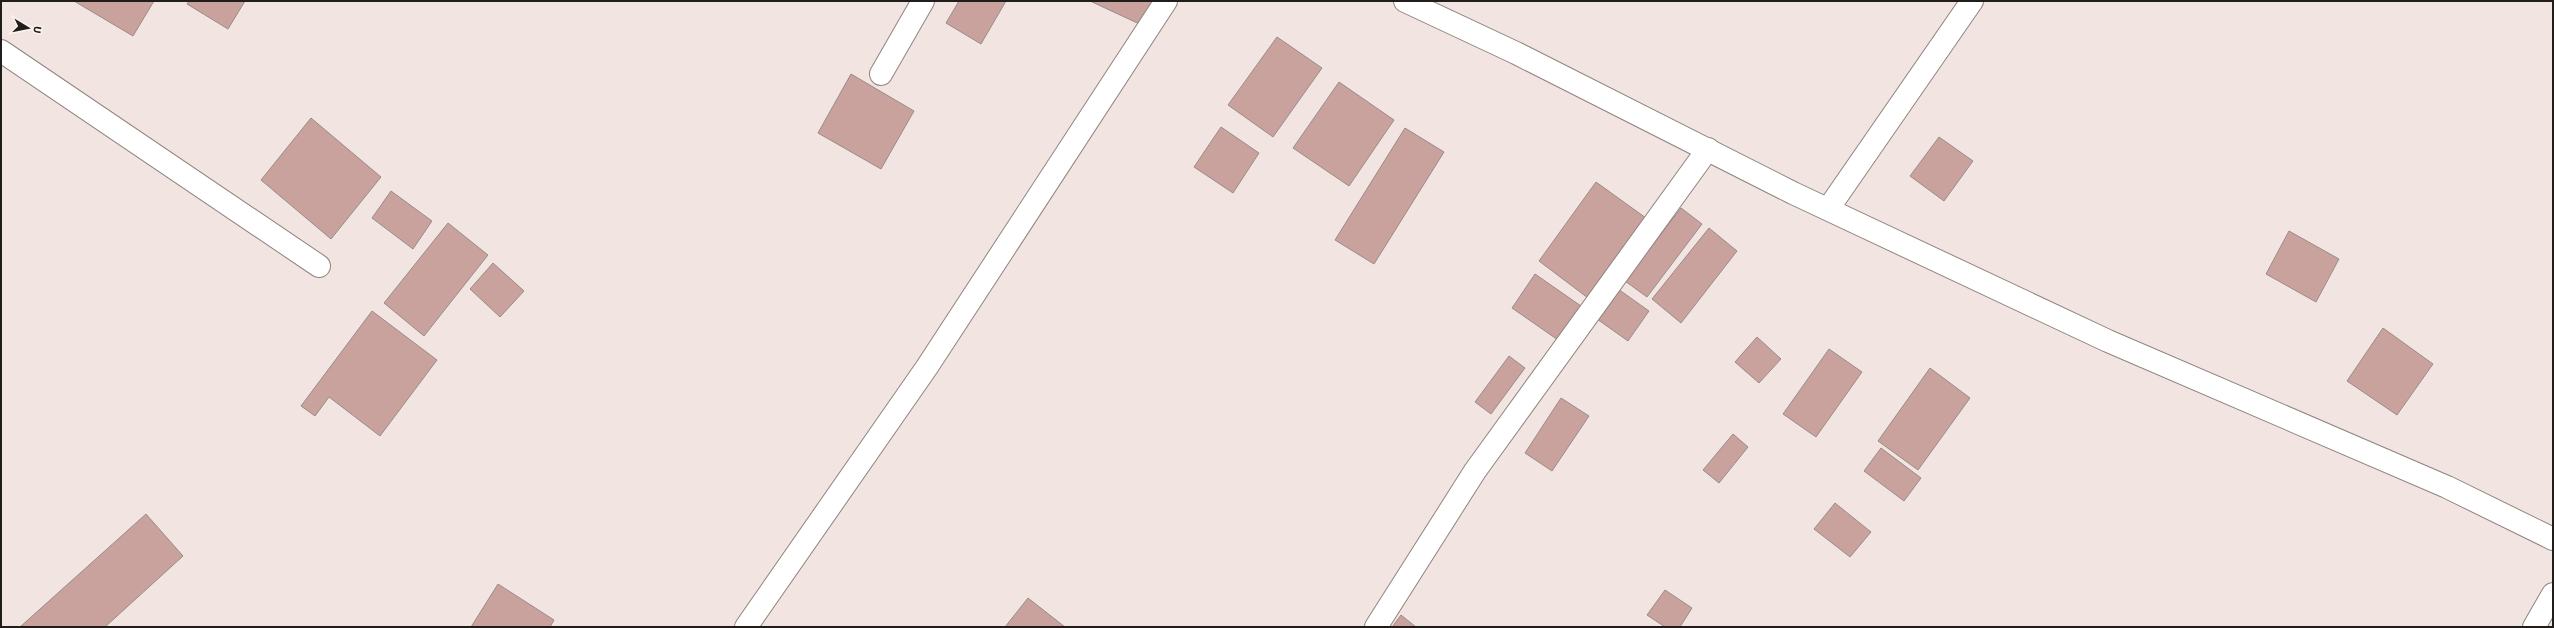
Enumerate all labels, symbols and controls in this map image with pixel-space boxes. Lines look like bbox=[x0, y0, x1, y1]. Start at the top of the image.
north arrow bbox=[8, 8, 48, 48]
text: U bbox=[29, 25, 45, 35]

